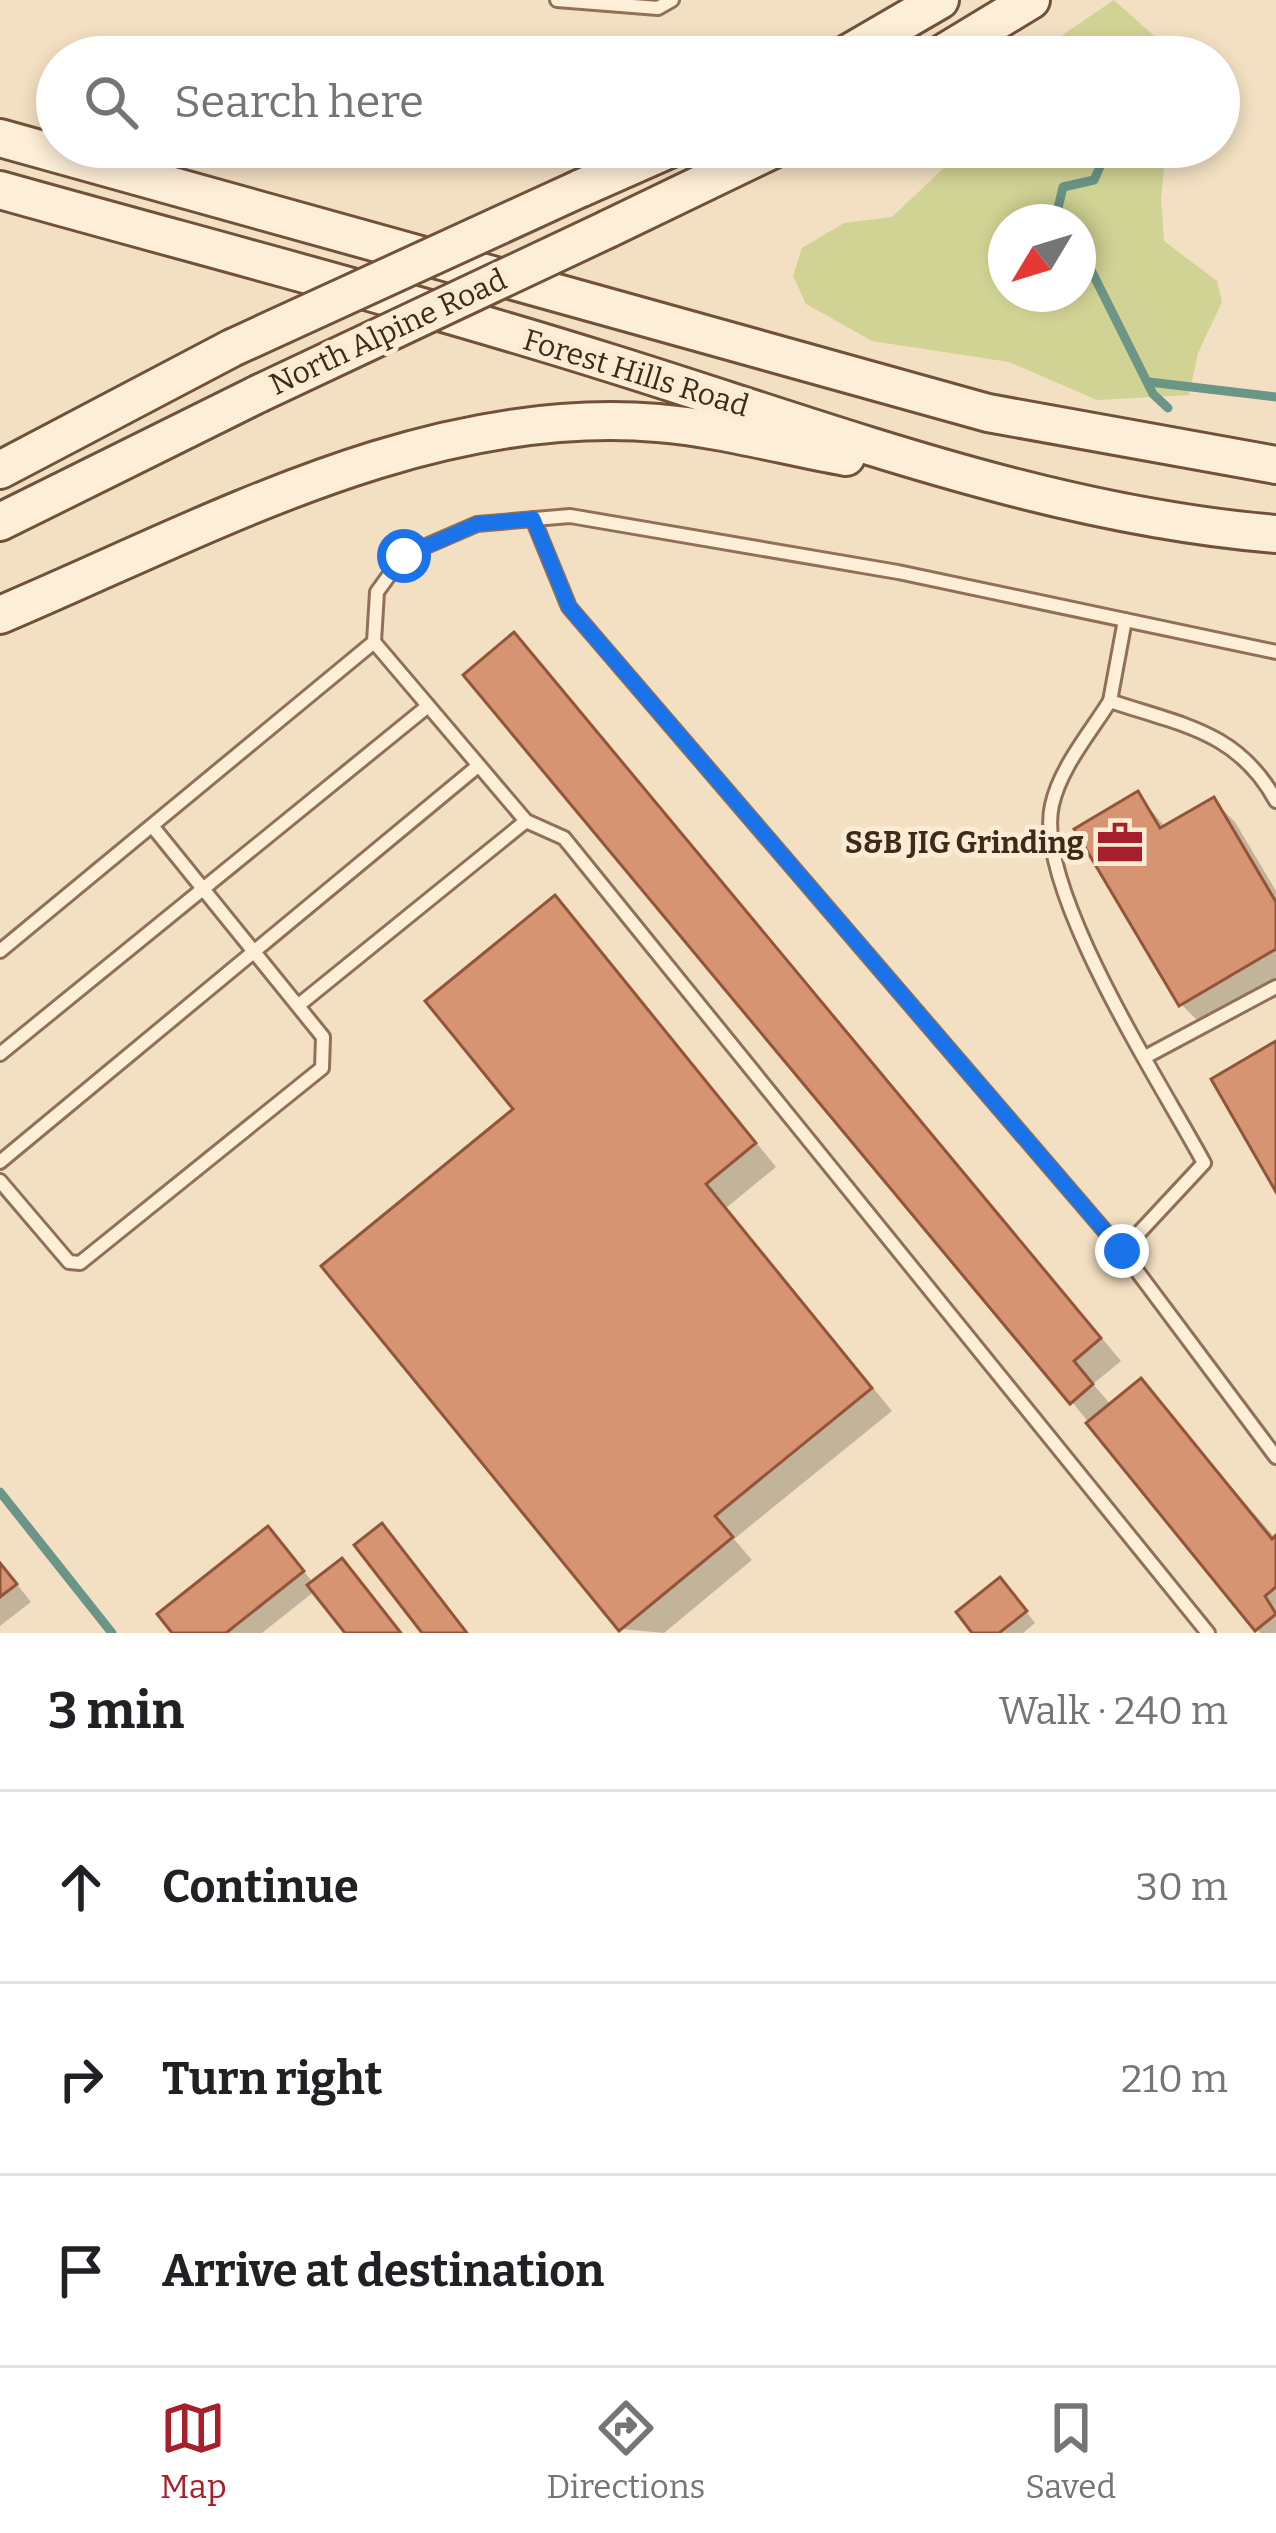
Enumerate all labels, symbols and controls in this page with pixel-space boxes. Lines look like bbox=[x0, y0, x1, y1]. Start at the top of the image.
search box bbox=[36, 36, 1240, 168]
icon: search bbox=[78, 69, 144, 135]
text: Search here bbox=[174, 75, 424, 129]
north arrow bbox=[988, 204, 1096, 312]
street label: North Alpine Road bbox=[264, 261, 512, 403]
street label: Forest Hills Road bbox=[519, 322, 753, 424]
route start bbox=[377, 529, 431, 583]
office icon: S&B JIG Grinding bbox=[1095, 818, 1145, 868]
place label: S&B JIG Grinding bbox=[845, 825, 1084, 861]
route end bbox=[1095, 1224, 1149, 1278]
text: 3 min bbox=[48, 1680, 184, 1742]
text: Walk · 240 m bbox=[999, 1688, 1228, 1734]
icon: ahead bbox=[48, 1854, 114, 1920]
text: Continue bbox=[162, 1860, 359, 1914]
text: 30 m bbox=[1136, 1864, 1228, 1910]
icon: right bbox=[48, 2046, 114, 2112]
text: Turn right bbox=[162, 2052, 382, 2106]
text: 210 m bbox=[1121, 2056, 1228, 2102]
icon: arrive bbox=[48, 2238, 114, 2304]
text: Arrive at destination bbox=[162, 2244, 604, 2298]
tab: Map bbox=[160, 2395, 227, 2507]
tab: Directions bbox=[547, 2395, 705, 2507]
tab: Saved bbox=[1025, 2395, 1116, 2507]

